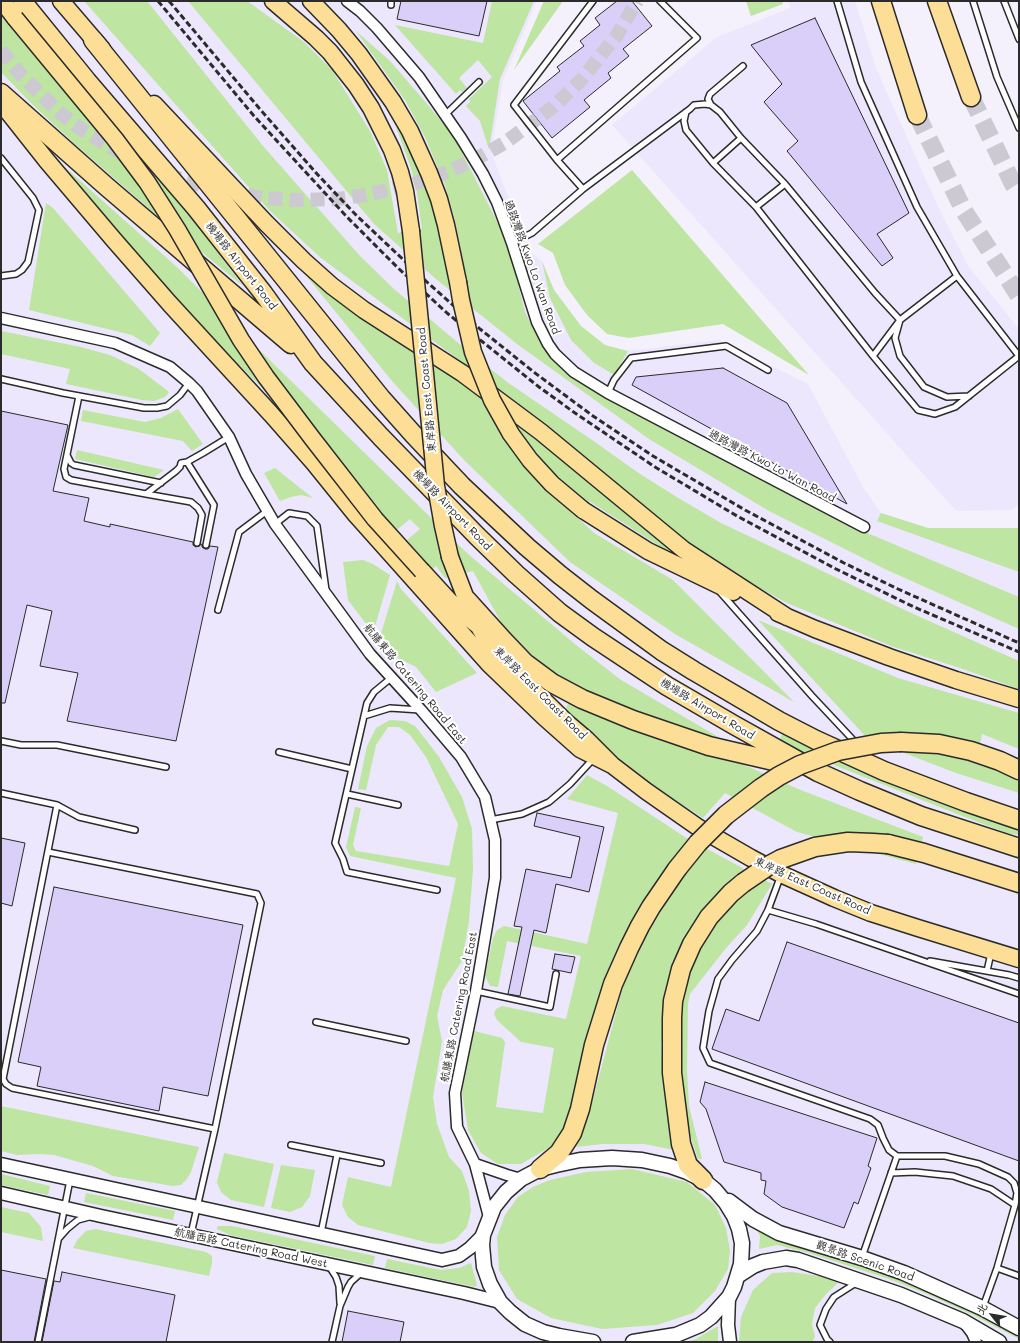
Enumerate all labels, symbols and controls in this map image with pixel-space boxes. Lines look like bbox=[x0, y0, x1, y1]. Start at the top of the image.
street label: 過路灣路 Kwo Lo Wan Road bbox=[501, 198, 563, 336]
street label: 機場路 Airport Road bbox=[203, 220, 279, 312]
street label: 東岸路 East Coast Road bbox=[415, 327, 439, 453]
street label: 過路灣路 Kwo Lo Wan Road bbox=[706, 427, 838, 505]
street label: 機場路 Airport Road bbox=[410, 467, 494, 553]
street label: 航膳東路 Catering Road East bbox=[361, 621, 469, 747]
street label: 東岸路 East Coast Road bbox=[491, 644, 589, 742]
street label: 機場路 Airport Road bbox=[657, 676, 757, 742]
street label: 東岸路 East Coast Road bbox=[752, 854, 872, 918]
street label: 航膳東路 Catering Road East bbox=[438, 931, 480, 1083]
street label: 航膳西路 Catering Road West bbox=[173, 1225, 329, 1271]
street label: 觀景路 Scenic Road bbox=[814, 1238, 916, 1284]
north arrow bbox=[972, 1295, 1012, 1335]
text: 北 bbox=[972, 1300, 991, 1317]

